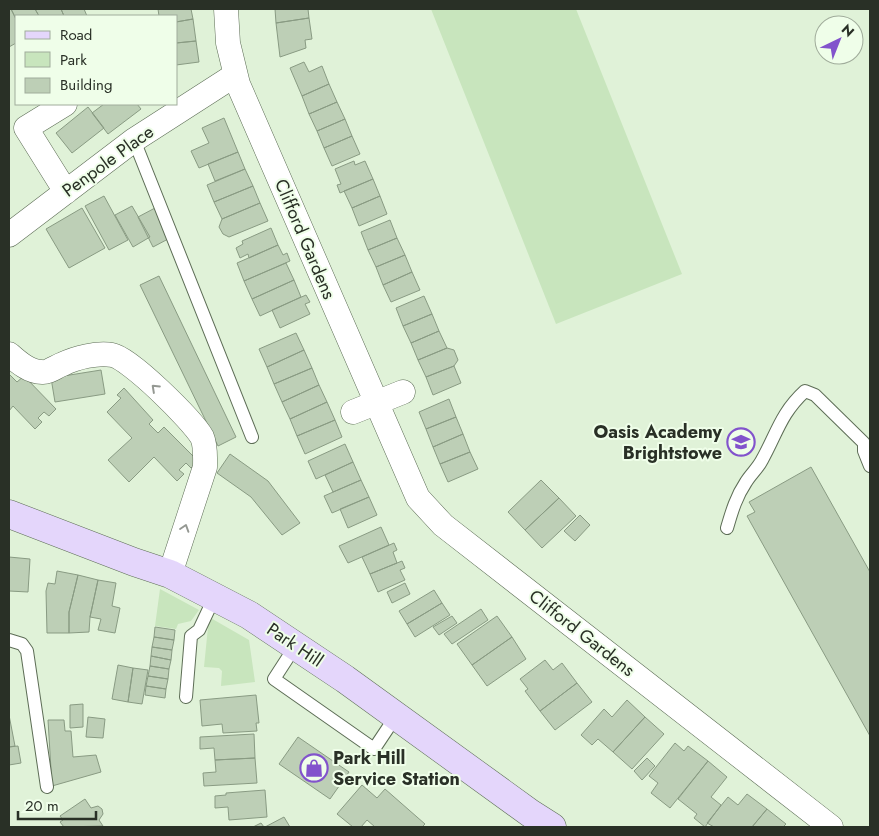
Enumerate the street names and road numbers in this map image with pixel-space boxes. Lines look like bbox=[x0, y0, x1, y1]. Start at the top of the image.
street label: Penpole Place bbox=[57, 119, 159, 203]
street label: Clifford Gardens bbox=[268, 175, 342, 303]
street label: Clifford Gardens bbox=[524, 583, 640, 683]
street label: Park Hill bbox=[261, 617, 329, 673]

